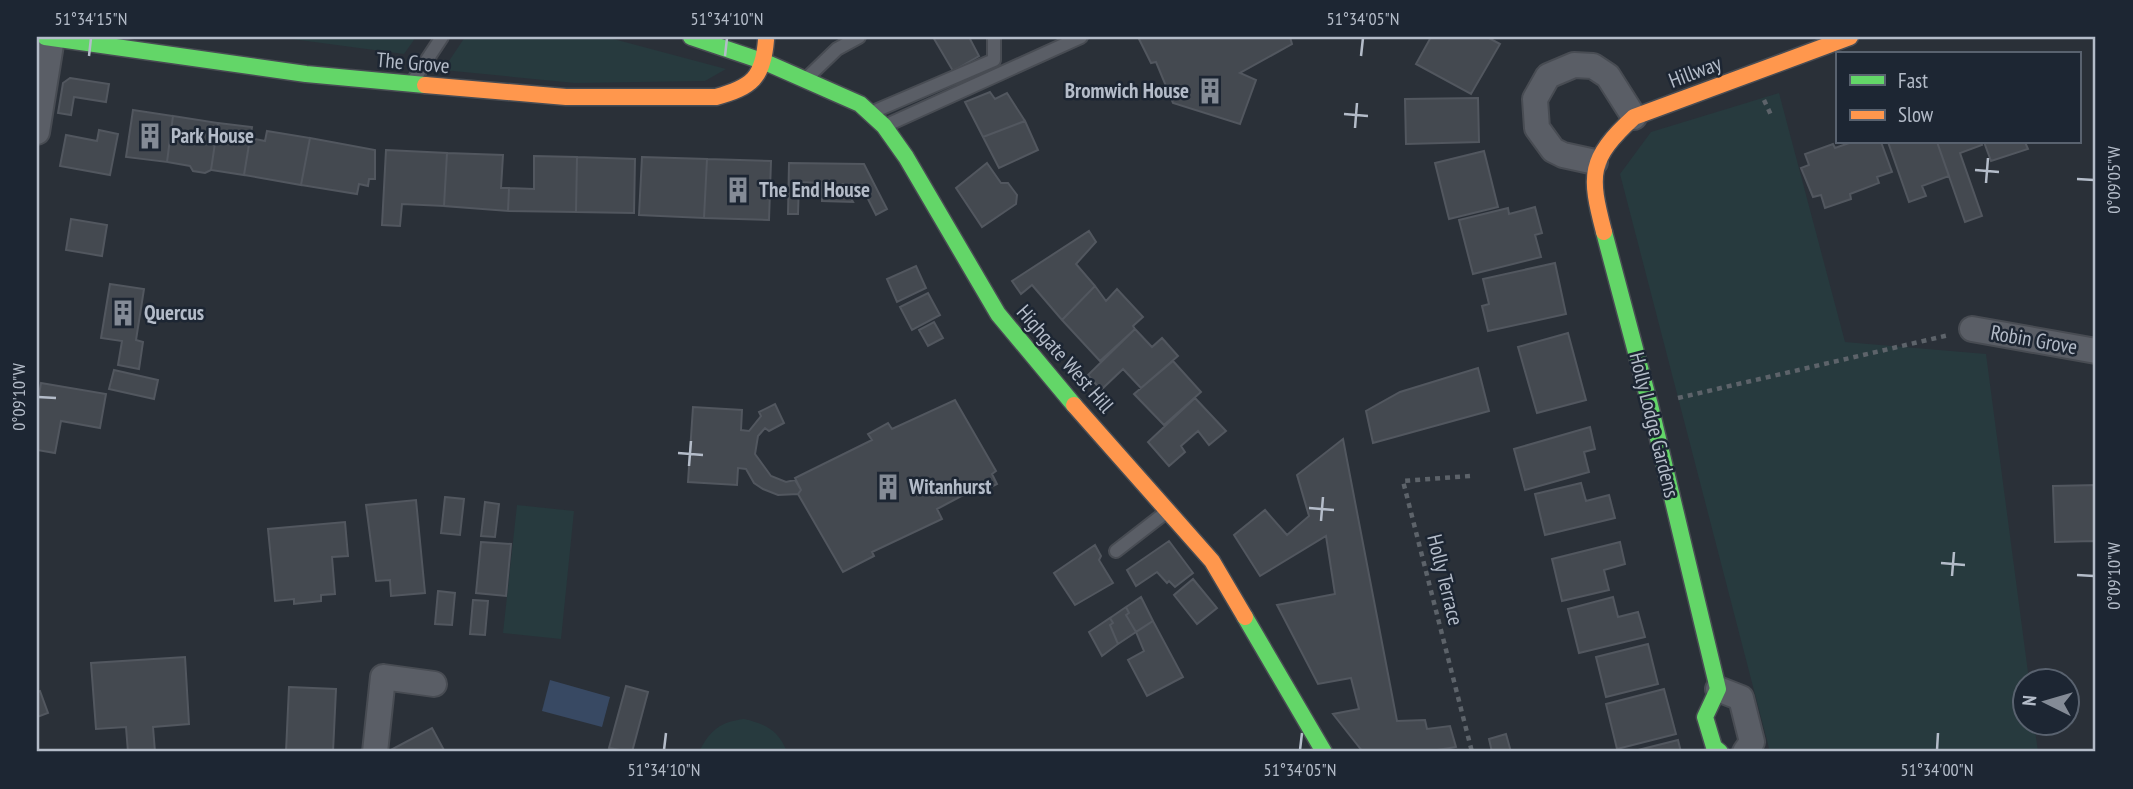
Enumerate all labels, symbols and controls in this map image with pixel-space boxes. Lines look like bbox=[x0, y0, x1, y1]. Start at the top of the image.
text: 51°34'15"N bbox=[55, 7, 127, 30]
text: 51°34'10"N bbox=[691, 7, 763, 30]
text: 51°34'05"N bbox=[1327, 7, 1399, 30]
street label: The Grove bbox=[375, 46, 451, 79]
street label: Hillway bbox=[1665, 49, 1725, 94]
legend bbox=[1836, 52, 2080, 144]
text: Fast bbox=[1898, 67, 1928, 94]
building icon: Bromwich House bbox=[1195, 76, 1225, 106]
place label: Bromwich House bbox=[1065, 77, 1189, 104]
text: Slow bbox=[1898, 101, 1934, 128]
building icon: Park House bbox=[135, 121, 165, 151]
place label: Park House bbox=[171, 122, 254, 149]
text: 0°09'05"W bbox=[2102, 146, 2125, 214]
building icon: The End House bbox=[723, 175, 753, 205]
place label: The End House bbox=[759, 176, 870, 203]
building icon: Quercus bbox=[108, 298, 138, 328]
place label: Quercus bbox=[144, 299, 204, 326]
street label: Highgate West Hill bbox=[1011, 299, 1120, 419]
street label: Robin Grove bbox=[1989, 319, 2079, 360]
street label: Holly Lodge Gardens bbox=[1623, 350, 1686, 500]
text: 0°09'10"W bbox=[7, 363, 30, 431]
building icon: Witanhurst bbox=[873, 472, 903, 502]
place label: Witanhurst bbox=[908, 473, 991, 500]
street label: Holly Terrace bbox=[1421, 532, 1470, 628]
text: 0°09'10"W bbox=[2102, 542, 2125, 610]
north arrow bbox=[2010, 666, 2080, 736]
text: N bbox=[2017, 694, 2041, 707]
text: 51°34'10"N bbox=[628, 758, 700, 781]
text: 51°34'05"N bbox=[1264, 758, 1336, 781]
text: 51°34'00"N bbox=[1901, 758, 1973, 781]

